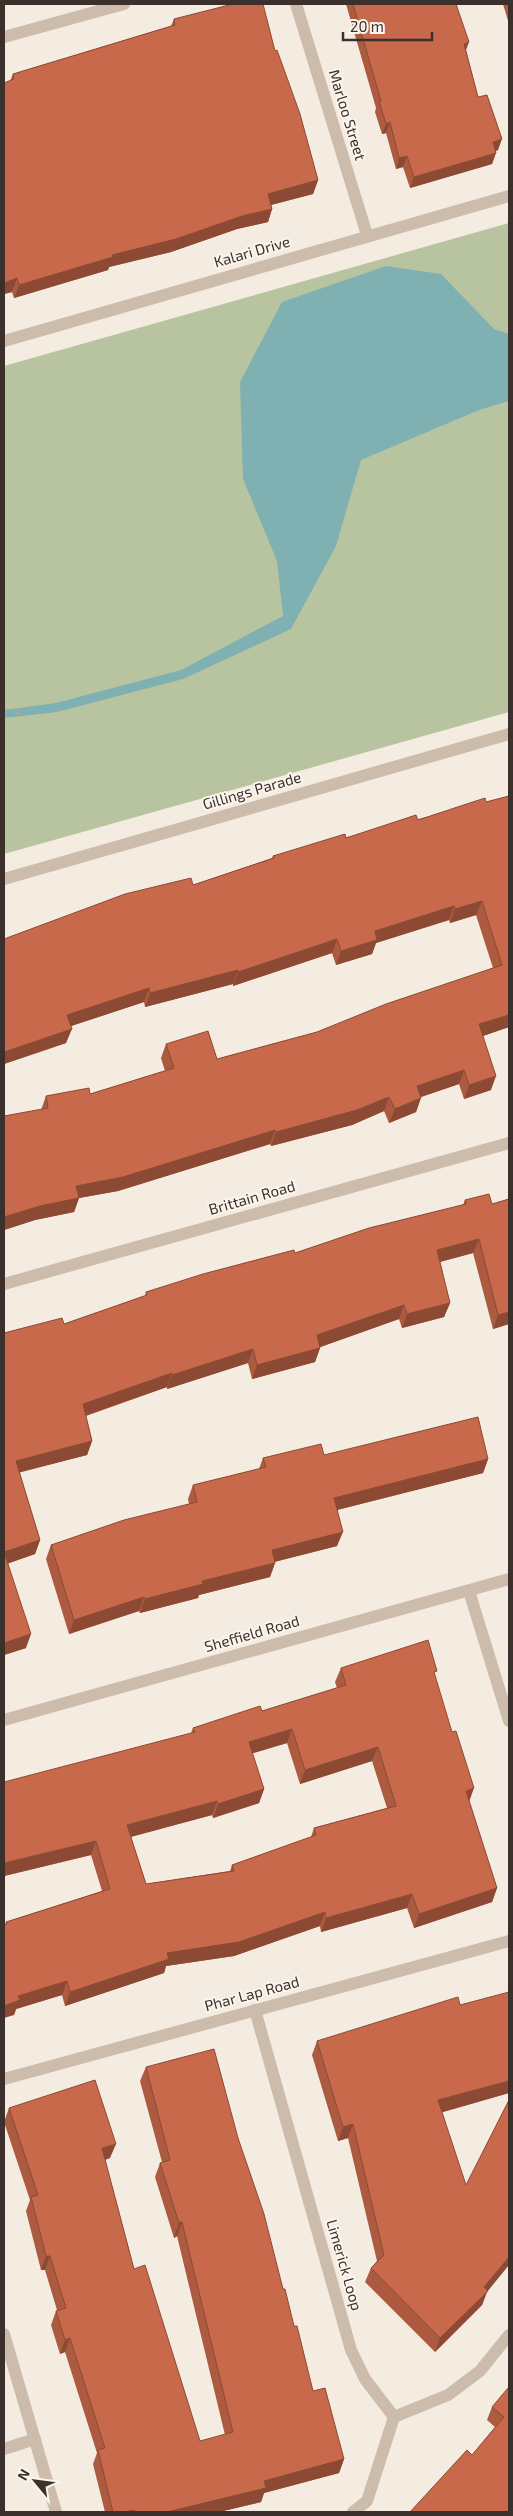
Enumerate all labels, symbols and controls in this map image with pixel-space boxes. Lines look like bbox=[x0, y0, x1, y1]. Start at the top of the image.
scale bar bbox=[343, 10, 432, 42]
text: 20 m bbox=[350, 17, 384, 35]
street label: Marloo Street bbox=[326, 67, 370, 163]
street label: Kalari Drive bbox=[212, 232, 292, 271]
street label: Gillings Parade bbox=[200, 767, 303, 813]
street label: Brittain Road bbox=[206, 1176, 297, 1218]
street label: Sheffield Road bbox=[202, 1611, 301, 1655]
street label: Phar Lap Road bbox=[202, 1972, 301, 2014]
street label: Limerick Loop bbox=[323, 2217, 367, 2312]
north arrow bbox=[10, 2456, 60, 2506]
text: N bbox=[13, 2466, 33, 2483]

